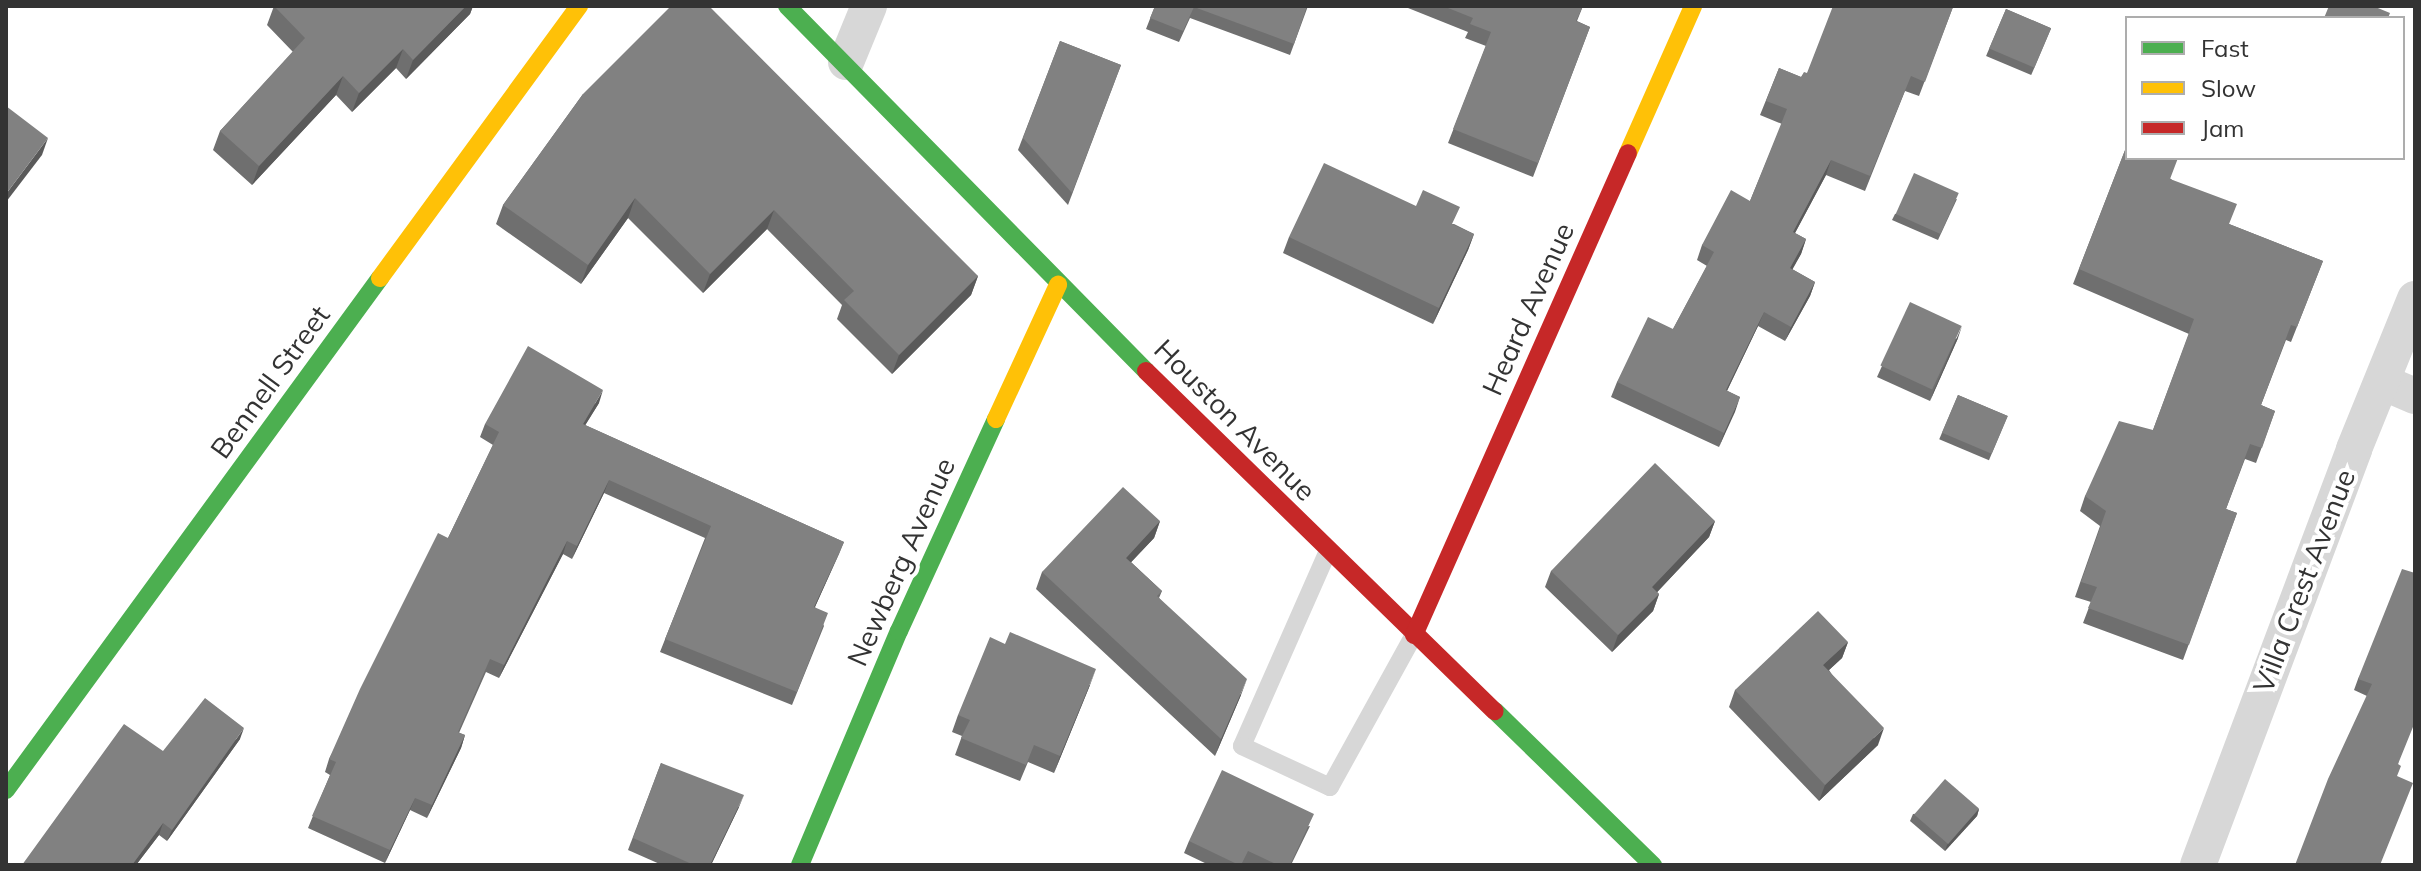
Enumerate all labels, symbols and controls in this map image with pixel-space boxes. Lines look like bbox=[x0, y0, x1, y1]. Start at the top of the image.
legend bbox=[2125, 16, 2405, 160]
text: Fast bbox=[2201, 33, 2249, 63]
text: Slow bbox=[2201, 73, 2256, 103]
text: Jam bbox=[2201, 113, 2244, 143]
street label: Heard Avenue bbox=[1475, 218, 1581, 400]
street label: Bennell Street bbox=[203, 299, 337, 465]
street label: Houston Avenue bbox=[1147, 332, 1323, 508]
street label: Newberg Avenue bbox=[840, 453, 962, 671]
street label: Villa Crest Avenue bbox=[2246, 465, 2362, 697]

